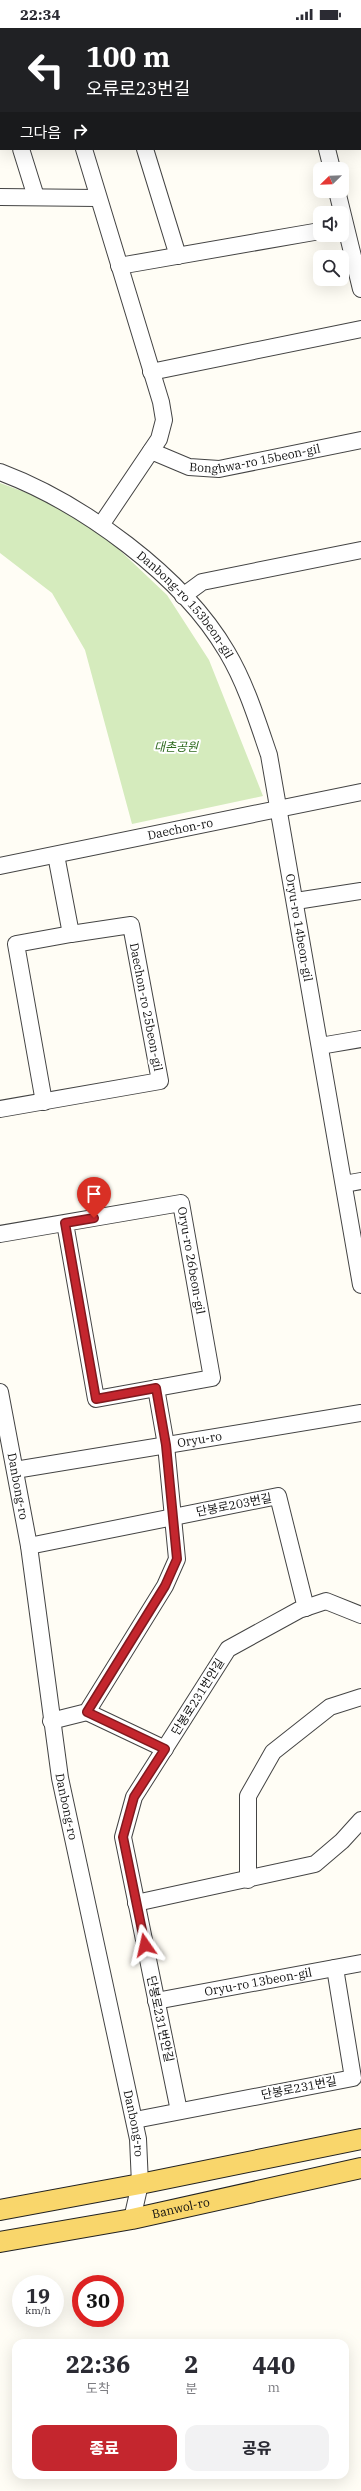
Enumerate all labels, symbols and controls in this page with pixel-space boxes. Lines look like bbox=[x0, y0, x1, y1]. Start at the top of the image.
text: 22:34 bbox=[20, 5, 61, 24]
text: 100 m bbox=[86, 38, 170, 75]
icon: left bbox=[20, 44, 72, 96]
text: 오류로23번길 bbox=[86, 77, 190, 100]
icon: right bbox=[69, 120, 91, 142]
text: 그다음 bbox=[20, 123, 61, 142]
north arrow bbox=[313, 162, 349, 198]
map controls bbox=[313, 162, 349, 286]
button: sound bbox=[313, 206, 349, 242]
button: search bbox=[313, 250, 349, 286]
street label: Bonghwa-ro 15beon-gil bbox=[189, 440, 322, 476]
street label: Danbong-ro 153beon-gil bbox=[134, 547, 237, 661]
park label: 대촌공원 bbox=[154, 739, 199, 754]
street label: Daechon-ro bbox=[146, 814, 214, 843]
street label: Oryu-ro 14beon-gil bbox=[283, 872, 316, 983]
street label: Daechon-ro 25beon-gil bbox=[127, 941, 166, 1073]
pin bbox=[77, 1177, 111, 1218]
icon: arrive bbox=[83, 1183, 105, 1205]
street label: Oryu-ro 26beon-gil bbox=[175, 1205, 209, 1316]
street label: Oryu-ro bbox=[176, 1428, 223, 1450]
street label: Danbong-ro bbox=[5, 1452, 32, 1521]
street label: 단봉로203번길 bbox=[195, 1490, 273, 1519]
street label: 단봉로231번안길 bbox=[168, 1656, 227, 1738]
street label: Danbong-ro bbox=[52, 1772, 81, 1841]
position arrow bbox=[124, 1924, 166, 1966]
street label: Oryu-ro 13beon-gil bbox=[203, 1964, 314, 1999]
street label: 단봉로231번안길 bbox=[144, 1974, 177, 2063]
street label: 단봉로231번길 bbox=[260, 2073, 338, 2102]
street label: Danbong-ro bbox=[121, 2088, 147, 2157]
street label: Banwol-ro bbox=[150, 2194, 211, 2221]
speed limit sign: 30 bbox=[72, 2275, 124, 2327]
text: 19 bbox=[26, 2282, 50, 2309]
text: km/h bbox=[25, 2304, 51, 2317]
text: 22:36 bbox=[66, 2348, 131, 2380]
text: 2 bbox=[184, 2348, 199, 2380]
text: 440 bbox=[252, 2349, 295, 2381]
text: m bbox=[268, 2379, 280, 2396]
text: 도착 bbox=[86, 2380, 110, 2397]
text: 분 bbox=[185, 2380, 197, 2397]
button: 종료 bbox=[32, 2425, 177, 2471]
button: 공유 bbox=[185, 2425, 329, 2471]

